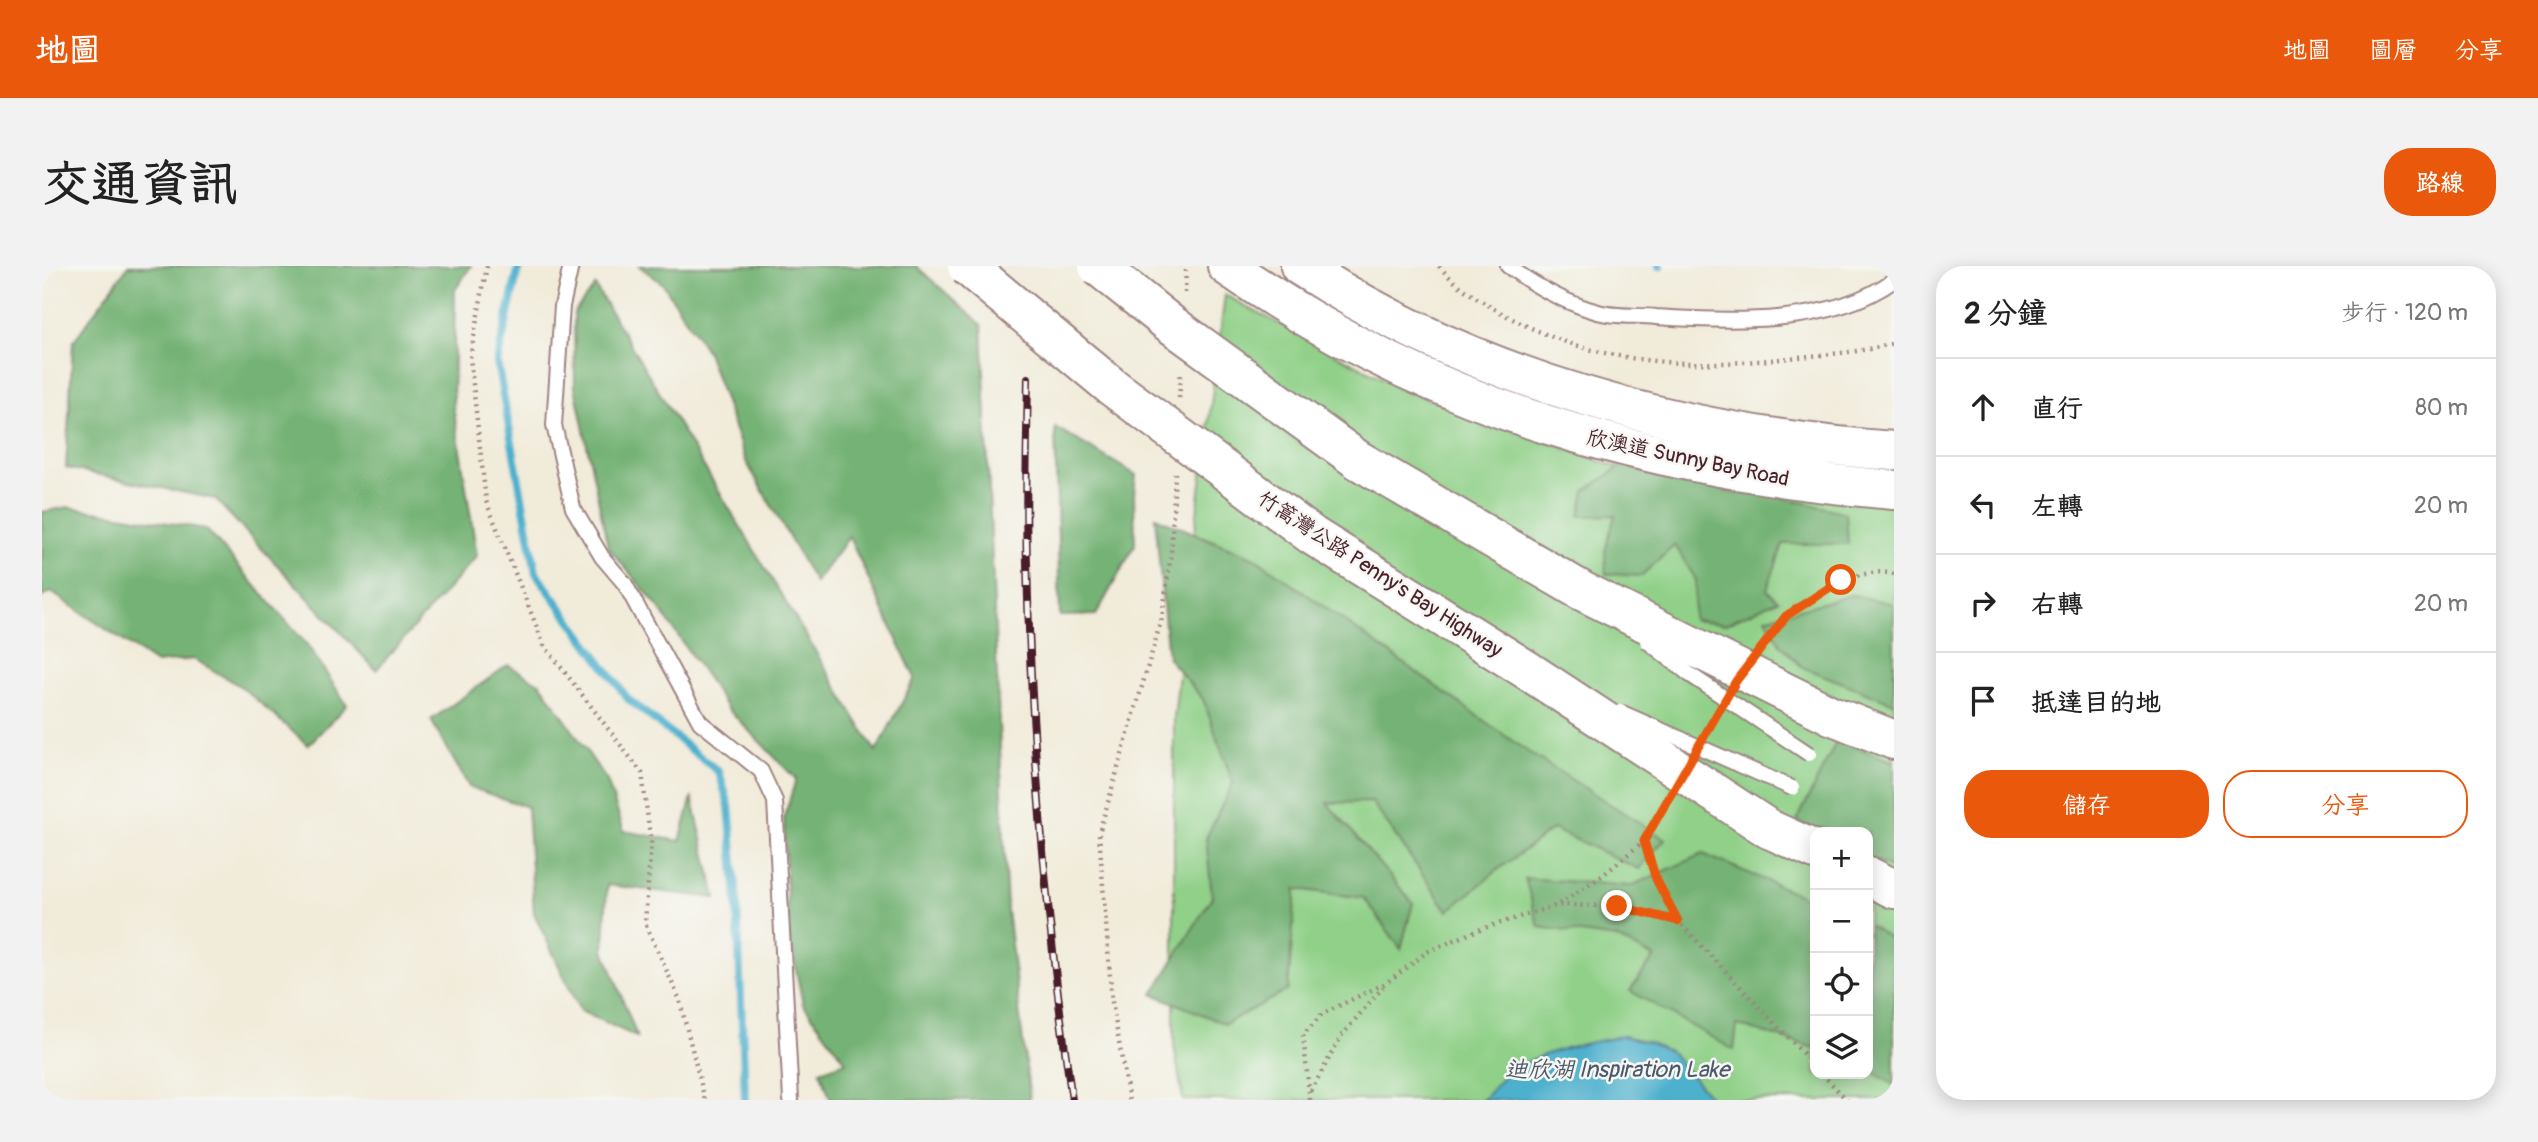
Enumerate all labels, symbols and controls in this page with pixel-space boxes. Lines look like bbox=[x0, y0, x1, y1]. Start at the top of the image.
text: 地圖 bbox=[35, 30, 101, 71]
text: 地圖 bbox=[2283, 36, 2331, 65]
text: 圖層 bbox=[2369, 36, 2417, 65]
text: 分享 bbox=[2455, 36, 2503, 65]
button: 路線 bbox=[2384, 148, 2496, 216]
text: 交通資訊 bbox=[42, 154, 238, 215]
text: 2 分鐘 bbox=[1964, 295, 2047, 332]
text: 步行 · 120 m bbox=[2342, 298, 2468, 327]
icon: ahead bbox=[1964, 388, 2002, 426]
text: 直行 bbox=[2031, 393, 2083, 425]
text: 80 m bbox=[2415, 393, 2468, 422]
street label: 欣澳道 Sunny Bay Road bbox=[1584, 424, 1791, 493]
street label: 竹篙灣公路 Penny's Bay Highway bbox=[1252, 485, 1507, 664]
icon: left bbox=[1964, 486, 2002, 524]
text: 左轉 bbox=[2031, 491, 2083, 523]
text: 20 m bbox=[2414, 491, 2468, 520]
route start bbox=[1825, 564, 1856, 595]
icon: right bbox=[1964, 584, 2002, 622]
text: 右轉 bbox=[2031, 589, 2083, 621]
text: 20 m bbox=[2414, 589, 2468, 618]
icon: arrive bbox=[1964, 682, 2002, 720]
text: 抵達目的地 bbox=[2031, 687, 2161, 719]
button: 儲存 bbox=[1964, 770, 2209, 838]
button: 分享 bbox=[2223, 770, 2468, 838]
map controls bbox=[1810, 827, 1873, 1079]
button: + bbox=[1810, 827, 1873, 890]
route end bbox=[1601, 890, 1632, 921]
button: − bbox=[1810, 890, 1873, 953]
button: locate bbox=[1810, 953, 1873, 1016]
button: layers bbox=[1810, 1016, 1873, 1079]
water label: 迪欣湖 Inspiration Lake bbox=[1505, 1055, 1732, 1084]

